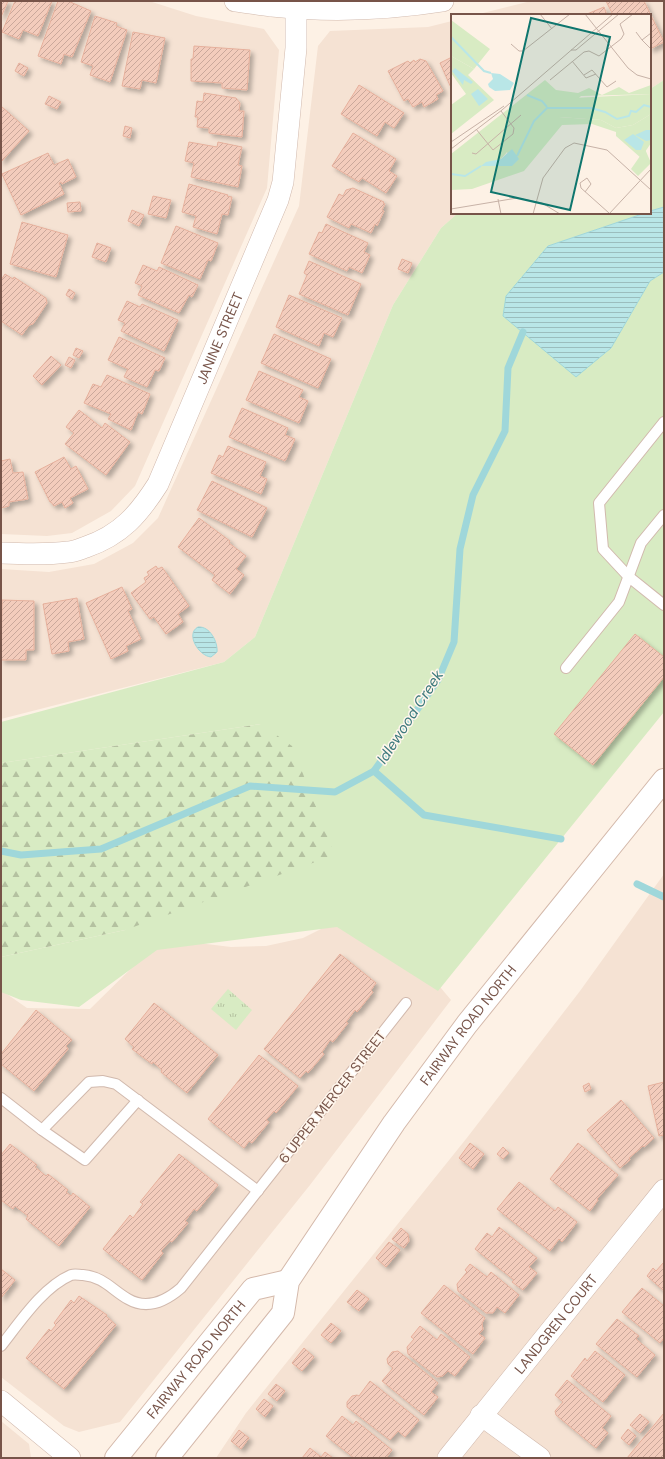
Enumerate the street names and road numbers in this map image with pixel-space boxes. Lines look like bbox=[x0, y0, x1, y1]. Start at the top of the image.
street label: JANINE STREET bbox=[192, 289, 247, 387]
street label: FAIRWAY ROAD NORTH bbox=[416, 961, 520, 1089]
street label: 6 UPPER MERCER STREET bbox=[275, 1027, 390, 1167]
street label: LANDGREN COURT bbox=[510, 1271, 601, 1377]
street label: FAIRWAY ROAD NORTH bbox=[143, 1296, 249, 1422]

